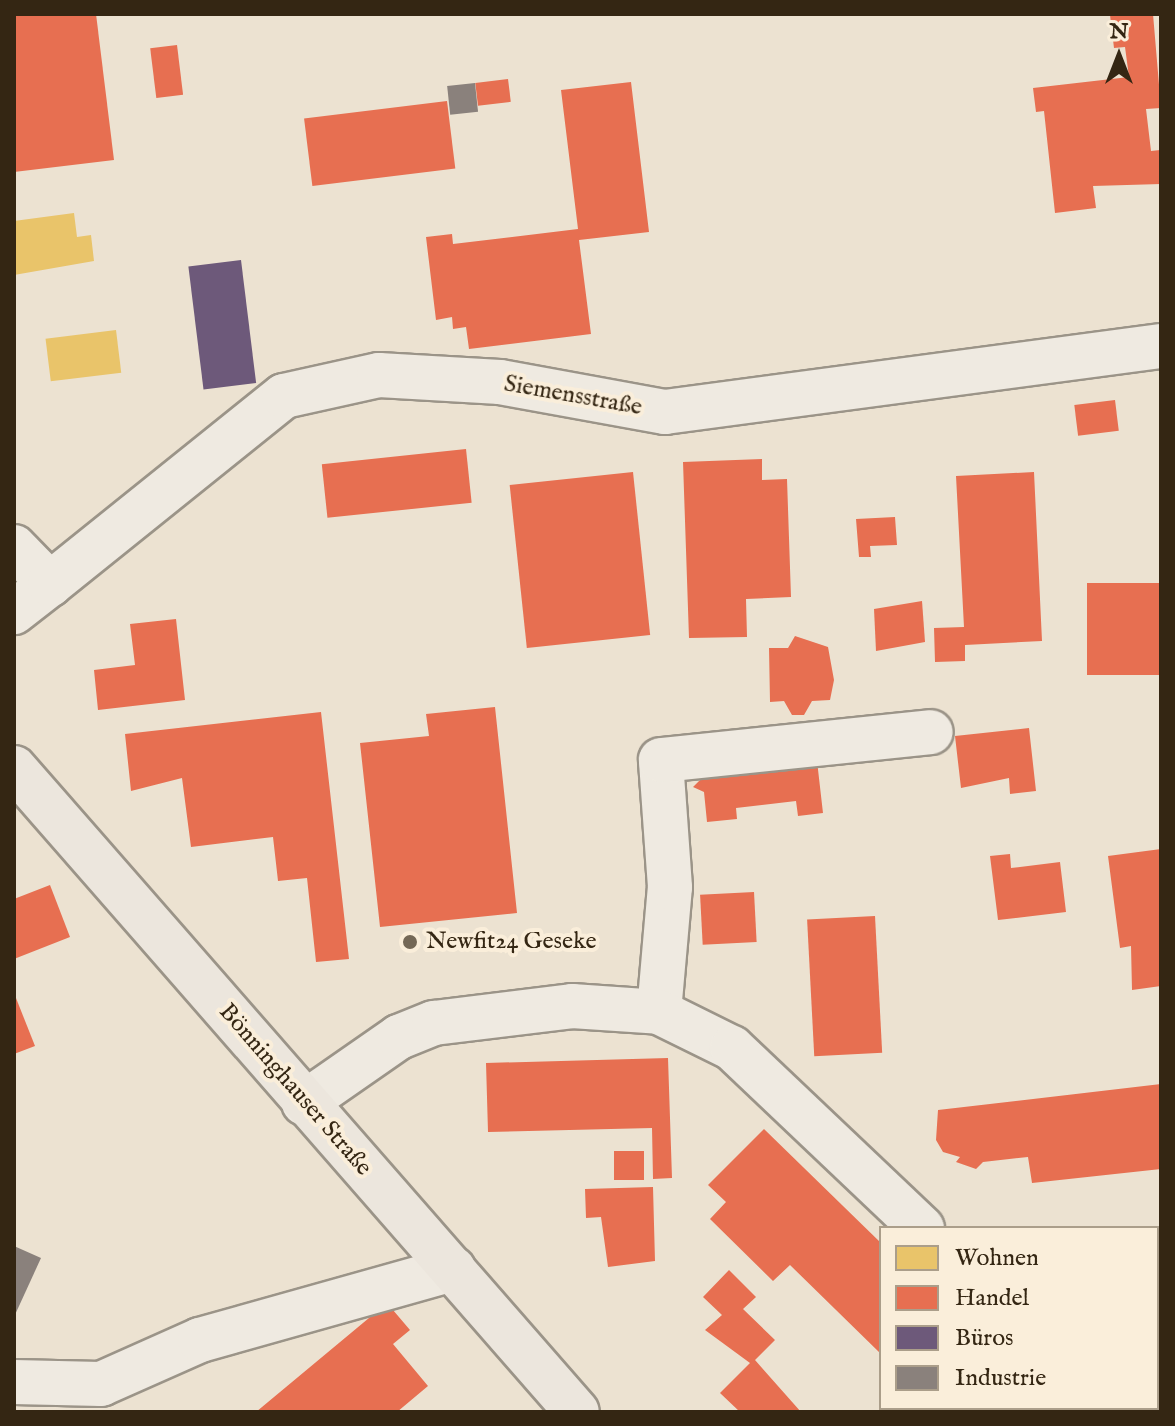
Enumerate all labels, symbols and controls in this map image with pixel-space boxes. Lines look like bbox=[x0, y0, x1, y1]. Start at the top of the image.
north arrow bbox=[1079, 16, 1159, 96]
text: N bbox=[1109, 18, 1129, 46]
street label: Siemensstraße bbox=[502, 370, 644, 422]
place label: Newfit24 Geseke bbox=[426, 928, 597, 956]
marker: Newfit24 Geseke bbox=[401, 933, 419, 951]
street label: Bönninghauser Straße bbox=[212, 998, 378, 1182]
legend bbox=[879, 1226, 1159, 1410]
text: Wohnen bbox=[955, 1243, 1039, 1274]
text: Handel bbox=[955, 1283, 1029, 1314]
text: Büros bbox=[955, 1323, 1014, 1354]
text: Industrie bbox=[955, 1363, 1046, 1394]

